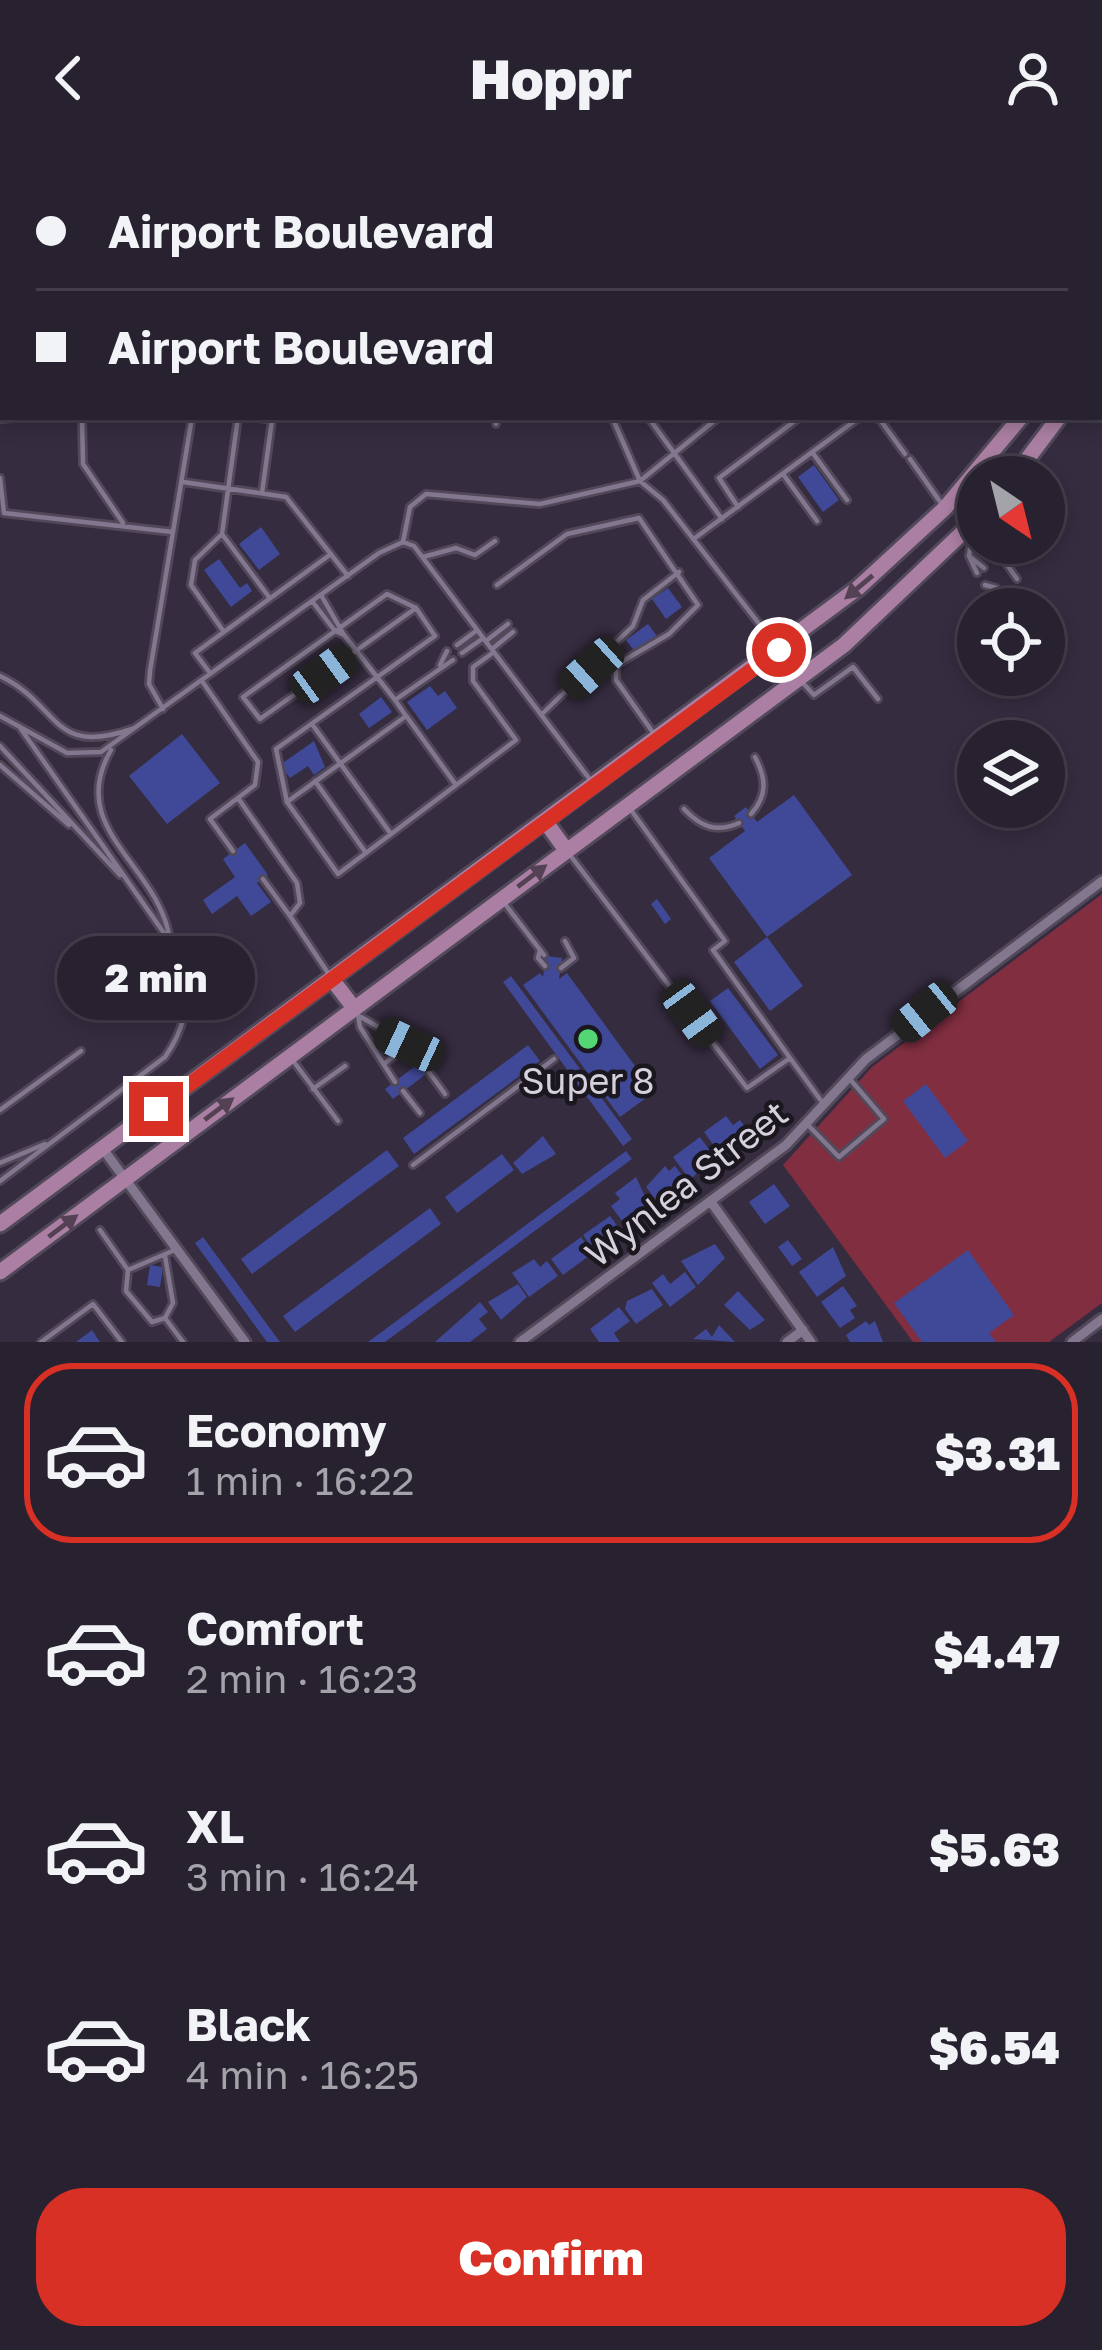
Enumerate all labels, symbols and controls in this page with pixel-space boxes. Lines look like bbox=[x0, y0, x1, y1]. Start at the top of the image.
icon: back bbox=[36, 45, 102, 111]
icon: person bbox=[1000, 45, 1066, 111]
text: Hoppr bbox=[470, 46, 632, 111]
text: Airport Boulevard bbox=[108, 204, 494, 258]
text: Airport Boulevard bbox=[108, 320, 494, 374]
north arrow bbox=[957, 456, 1065, 564]
map controls bbox=[957, 456, 1065, 828]
one-way arrow bbox=[843, 573, 874, 599]
button: locate bbox=[957, 588, 1065, 696]
route start bbox=[752, 623, 806, 677]
car bbox=[553, 631, 631, 705]
car bbox=[284, 638, 364, 710]
button: layers bbox=[957, 720, 1065, 828]
one-way arrow bbox=[516, 865, 548, 889]
callout: 2 min bbox=[57, 935, 255, 1019]
text: 2 min bbox=[105, 954, 207, 1001]
car bbox=[656, 974, 728, 1054]
car bbox=[886, 975, 964, 1049]
car bbox=[369, 1013, 449, 1077]
marker: Super 8 bbox=[575, 1026, 601, 1052]
place label: Super 8 bbox=[522, 1059, 654, 1102]
route end bbox=[129, 1082, 183, 1136]
street label: Wynlea Street bbox=[576, 1091, 796, 1275]
one-way arrow bbox=[203, 1098, 235, 1122]
one-way arrow bbox=[47, 1214, 79, 1238]
icon: car bbox=[42, 1399, 150, 1507]
text: Economy bbox=[186, 1403, 387, 1457]
text: $3.31 bbox=[935, 1426, 1060, 1480]
text: 1 min · 16:22 bbox=[186, 1457, 414, 1504]
icon: car bbox=[42, 1597, 150, 1705]
text: Comfort bbox=[186, 1601, 364, 1655]
text: $4.47 bbox=[933, 1624, 1060, 1678]
text: 2 min · 16:23 bbox=[186, 1655, 418, 1702]
icon: car bbox=[42, 1795, 150, 1903]
text: XL bbox=[186, 1799, 244, 1853]
text: $5.63 bbox=[929, 1822, 1060, 1876]
text: 3 min · 16:24 bbox=[186, 1853, 419, 1900]
icon: car bbox=[42, 1993, 150, 2101]
text: Black bbox=[186, 1997, 311, 2051]
text: $6.54 bbox=[929, 2020, 1060, 2074]
text: 4 min · 16:25 bbox=[186, 2051, 419, 2098]
button: Confirm bbox=[36, 2188, 1066, 2326]

